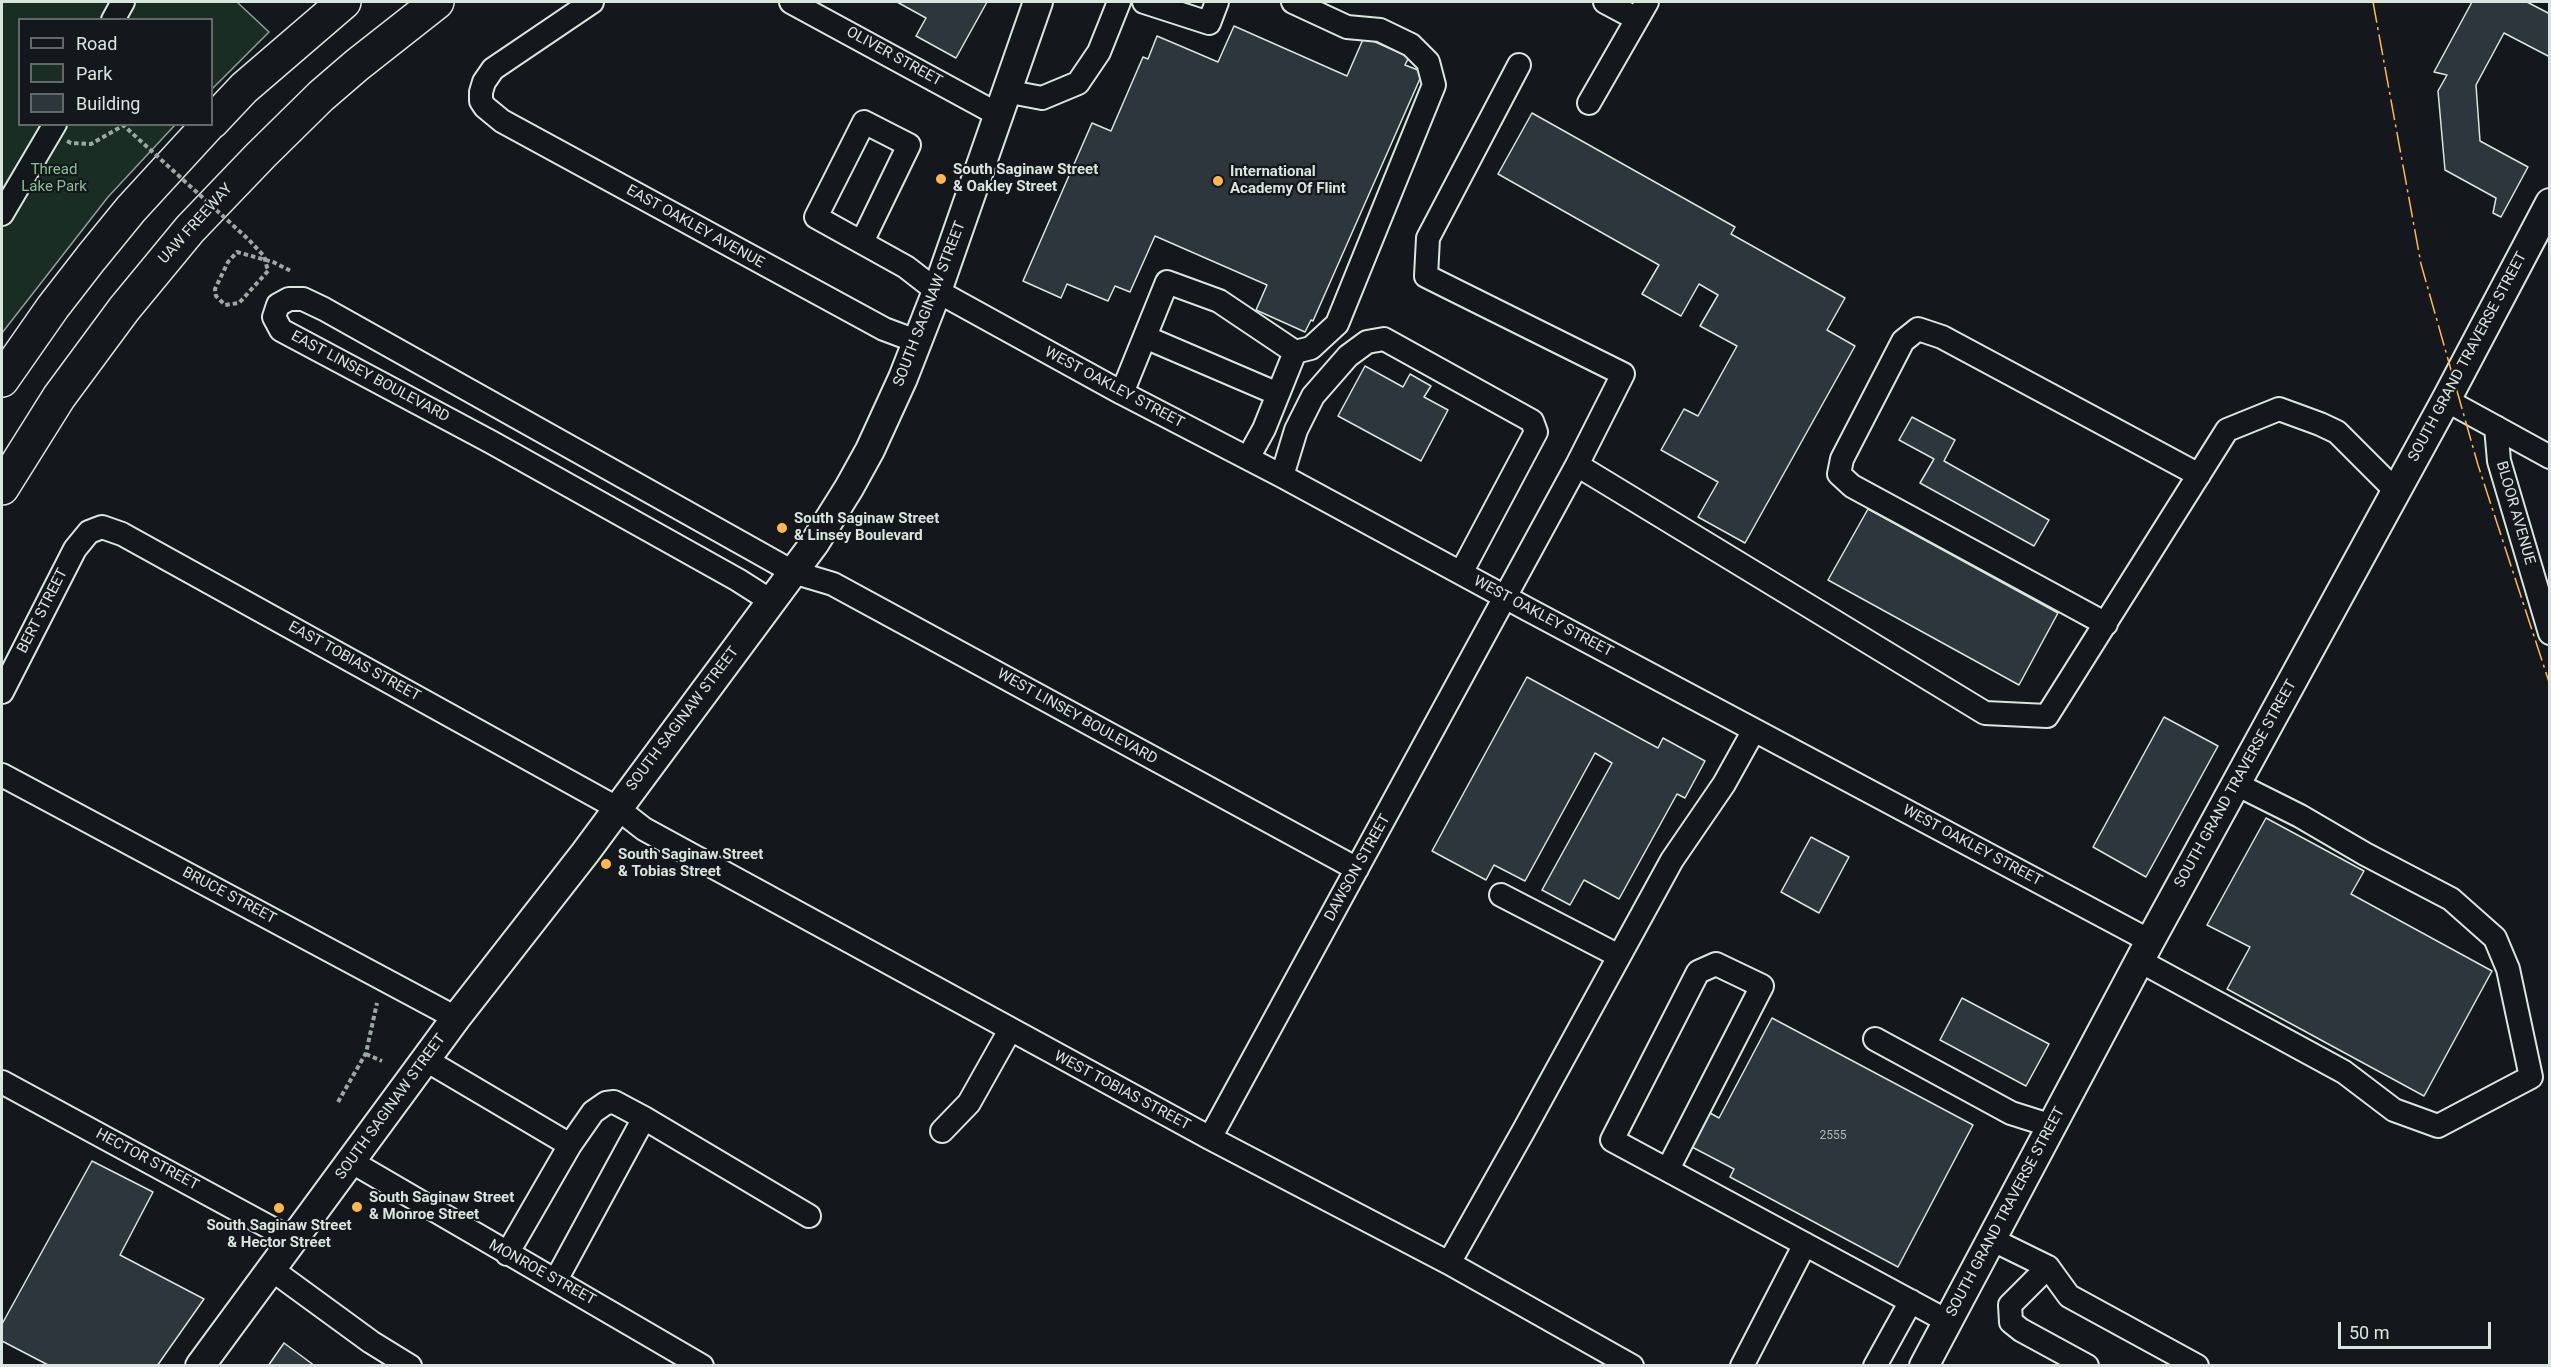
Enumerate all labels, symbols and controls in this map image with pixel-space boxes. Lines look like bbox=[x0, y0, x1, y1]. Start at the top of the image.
legend bbox=[18, 18, 213, 126]
street label: OLIVER STREET bbox=[843, 23, 945, 91]
text: Road bbox=[76, 33, 117, 54]
text: Park bbox=[76, 63, 112, 84]
text: Building bbox=[76, 93, 140, 114]
park label: Thread Lake Park bbox=[21, 161, 87, 196]
place label: South Saginaw Street & Oakley Street bbox=[953, 161, 1098, 196]
place label: International Academy Of Flint bbox=[1230, 163, 1346, 198]
marker: South Saginaw Street & Oakley Street bbox=[934, 172, 948, 186]
marker: International Academy Of Flint bbox=[1211, 174, 1225, 188]
street label: UAW FREEWAY bbox=[155, 180, 237, 268]
street label: EAST OAKLEY AVENUE bbox=[623, 182, 767, 272]
street label: SOUTH SAGINAW STREET bbox=[890, 219, 970, 389]
street label: SOUTH GRAND TRAVERSE STREET bbox=[2405, 249, 2531, 465]
street label: EAST LINSEY BOULEVARD bbox=[288, 328, 452, 426]
street label: WEST OAKLEY STREET bbox=[1041, 344, 1187, 432]
street label: BLOOR AVENUE bbox=[2492, 459, 2538, 567]
place label: South Saginaw Street & Linsey Boulevard bbox=[794, 510, 939, 545]
marker: South Saginaw Street & Linsey Boulevard bbox=[775, 521, 789, 535]
street label: BERT STREET bbox=[14, 566, 72, 656]
street label: WEST OAKLEY STREET bbox=[1470, 573, 1616, 661]
street label: EAST TOBIAS STREET bbox=[285, 618, 423, 706]
street label: SOUTH SAGINAW STREET bbox=[623, 643, 743, 795]
street label: WEST LINSEY BOULEVARD bbox=[994, 665, 1160, 769]
street label: SOUTH GRAND TRAVERSE STREET bbox=[2171, 677, 2301, 891]
street label: WEST OAKLEY STREET bbox=[1899, 802, 2045, 890]
street label: DAWSON STREET bbox=[1321, 812, 1395, 924]
place label: South Saginaw Street & Tobias Street bbox=[618, 846, 763, 881]
marker: South Saginaw Street & Tobias Street bbox=[599, 857, 613, 871]
street label: BRUCE STREET bbox=[179, 864, 279, 928]
street label: SOUTH SAGINAW STREET bbox=[332, 1031, 450, 1183]
street label: WEST TOBIAS STREET bbox=[1051, 1047, 1193, 1135]
street label: SOUTH GRAND TRAVERSE STREET bbox=[1943, 1104, 2069, 1320]
street label: HECTOR STREET bbox=[92, 1125, 202, 1195]
house number: 2555 bbox=[1820, 1129, 1846, 1143]
place label: South Saginaw Street & Monroe Street bbox=[369, 1189, 514, 1224]
marker: South Saginaw Street & Monroe Street bbox=[350, 1200, 364, 1214]
marker: South Saginaw Street & Hector Street bbox=[272, 1201, 286, 1215]
place label: South Saginaw Street & Hector Street bbox=[206, 1217, 352, 1252]
street label: MONROE STREET bbox=[486, 1236, 598, 1310]
scale bar bbox=[2341, 1310, 2494, 1348]
text: 50 m bbox=[2349, 1322, 2389, 1343]

